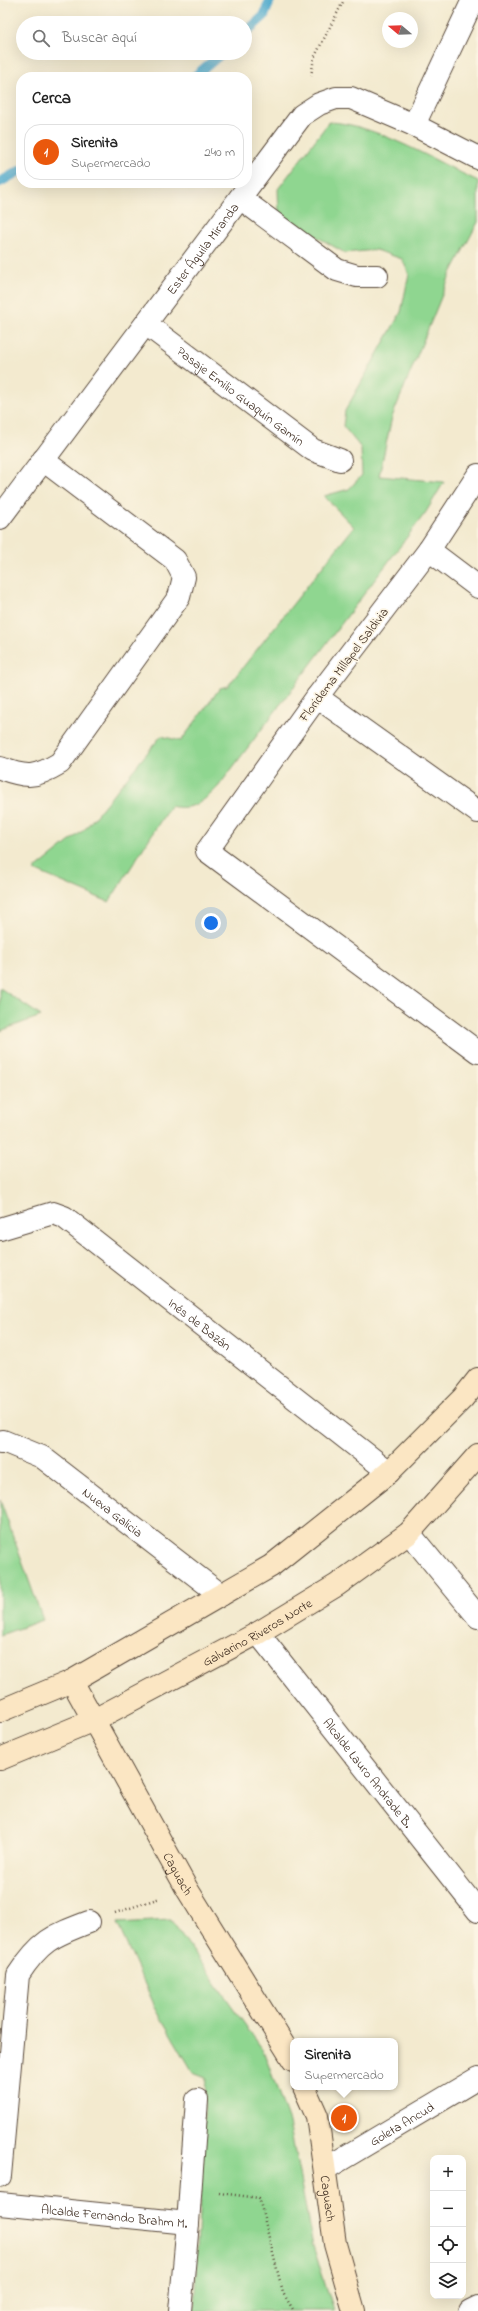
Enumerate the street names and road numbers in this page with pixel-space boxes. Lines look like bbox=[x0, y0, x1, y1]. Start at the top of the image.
street label: Ester Águila Miranda bbox=[163, 199, 244, 299]
street label: Pasaje Emilio Guaquín Gamín bbox=[172, 342, 308, 451]
street label: Floridema Millapel Saldivia bbox=[294, 604, 394, 727]
street label: Inés de Bazán bbox=[163, 1294, 235, 1356]
street label: Nueva Galicia bbox=[78, 1483, 147, 1543]
street label: Galvarino Riveros Norte bbox=[199, 1594, 316, 1672]
street label: Alcalde Lauro Andrade B. bbox=[318, 1714, 417, 1833]
street label: Caguach bbox=[158, 1849, 197, 1900]
street label: Goleta Ancud bbox=[366, 2098, 439, 2151]
street label: Caguach bbox=[314, 2174, 340, 2223]
street label: Alcalde Fernando Brahm M. bbox=[40, 2200, 189, 2234]

